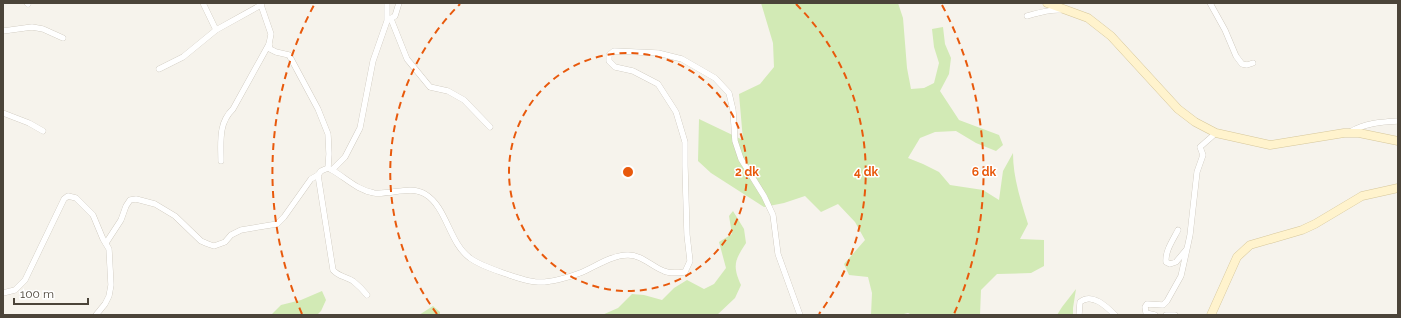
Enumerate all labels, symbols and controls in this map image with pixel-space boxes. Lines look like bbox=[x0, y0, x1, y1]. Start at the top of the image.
centre of rings bbox=[621, 165, 635, 179]
text: 2 dk bbox=[735, 165, 759, 179]
text: 4 dk bbox=[854, 165, 878, 179]
text: 6 dk bbox=[972, 165, 997, 179]
scale bar bbox=[14, 280, 88, 306]
text: 100 m bbox=[20, 287, 54, 301]

